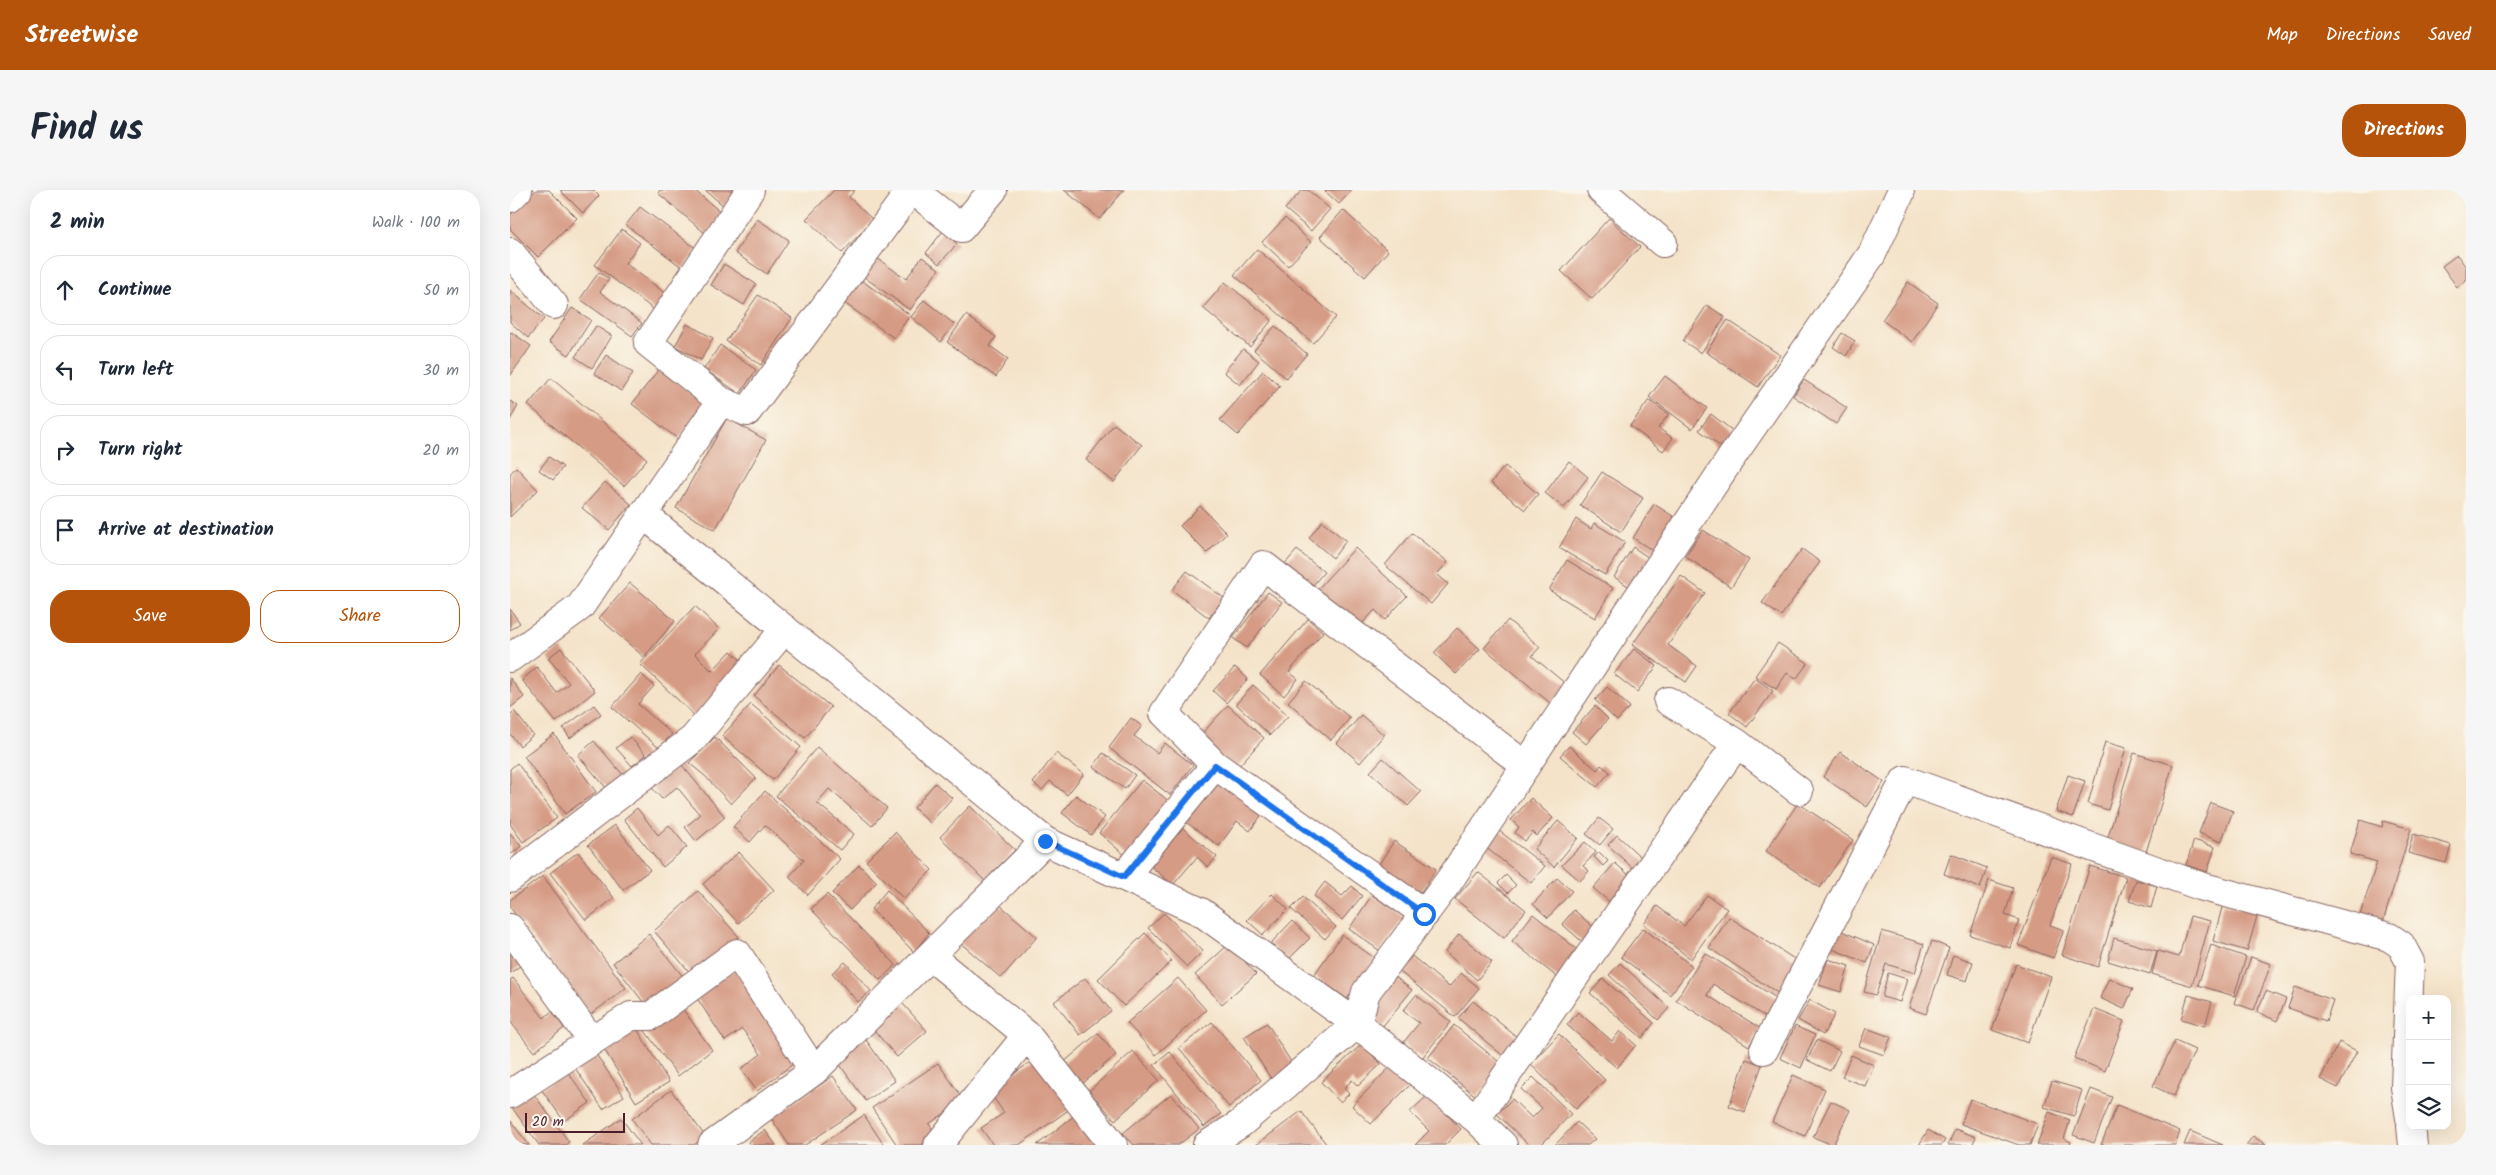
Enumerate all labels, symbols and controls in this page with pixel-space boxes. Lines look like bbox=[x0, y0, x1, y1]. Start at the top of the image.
text: Streetwise bbox=[25, 16, 138, 55]
text: Map bbox=[2266, 21, 2298, 50]
text: Directions bbox=[2326, 21, 2400, 50]
text: Saved bbox=[2428, 21, 2471, 50]
text: Find us bbox=[30, 102, 143, 158]
button: Directions bbox=[2342, 104, 2466, 157]
text: 2 min bbox=[50, 206, 105, 239]
text: Walk · 100 m bbox=[372, 210, 460, 235]
text: Continue bbox=[98, 275, 171, 305]
icon: ahead bbox=[51, 276, 79, 304]
text: 50 m bbox=[423, 278, 459, 303]
text: Turn left bbox=[98, 355, 173, 385]
icon: left bbox=[51, 356, 79, 384]
text: 30 m bbox=[423, 358, 459, 383]
text: Turn right bbox=[98, 435, 183, 465]
icon: right bbox=[51, 436, 79, 464]
text: 20 m bbox=[423, 438, 459, 463]
text: Arrive at destination bbox=[98, 515, 274, 545]
icon: arrive bbox=[51, 516, 79, 544]
button: Save bbox=[50, 590, 250, 643]
button: Share bbox=[260, 590, 460, 643]
route end bbox=[1034, 830, 1057, 853]
route start bbox=[1413, 903, 1436, 926]
map controls bbox=[2406, 995, 2451, 1130]
button: + bbox=[2406, 995, 2451, 1040]
button: − bbox=[2406, 1040, 2451, 1085]
button: layers bbox=[2406, 1085, 2451, 1130]
scale bar bbox=[525, 1110, 625, 1133]
text: 20 m bbox=[532, 1111, 564, 1133]

